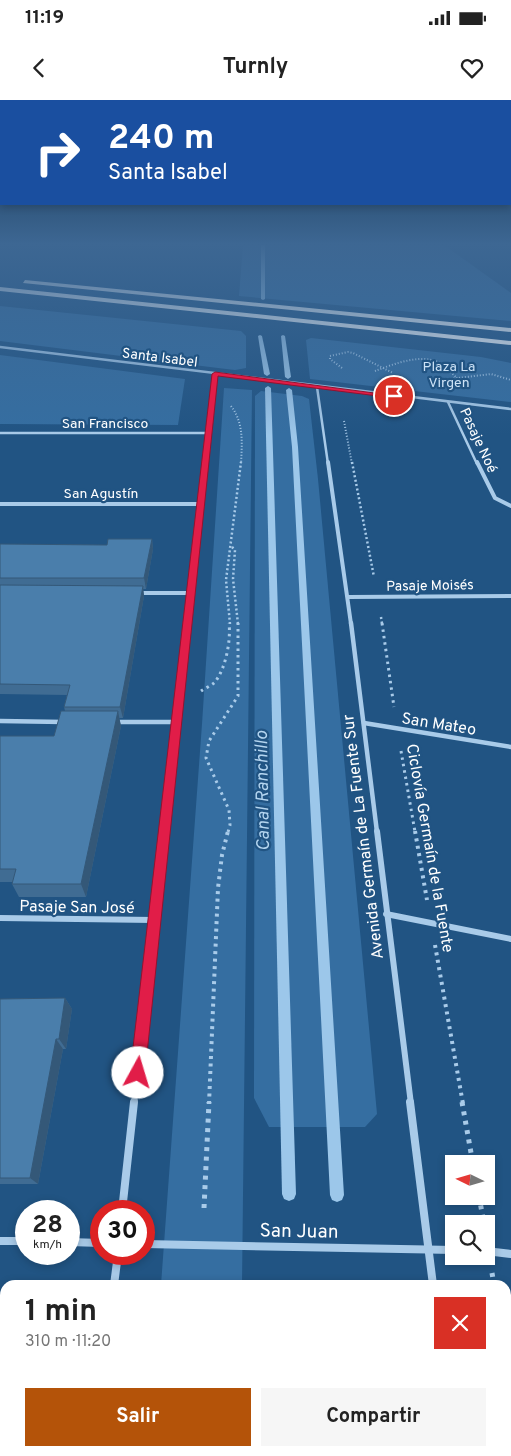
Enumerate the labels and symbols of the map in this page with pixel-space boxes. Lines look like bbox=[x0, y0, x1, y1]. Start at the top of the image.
street label: Santa Isabel bbox=[121, 345, 199, 372]
park label: Plaza La Virgen bbox=[423, 359, 475, 392]
pin bbox=[373, 375, 415, 417]
street label: Pasaje Noé bbox=[455, 405, 500, 476]
street label: San Francisco bbox=[62, 416, 148, 433]
street label: San Agustín bbox=[64, 486, 138, 503]
street label: Pasaje Moisés bbox=[386, 577, 474, 596]
street label: San Mateo bbox=[400, 709, 477, 741]
street label: Avenida Germaín de La Fuente Sur bbox=[339, 713, 389, 960]
water label: Canal Ranchillo bbox=[251, 730, 276, 851]
street label: Ciclovía Germaín de la Fuente bbox=[401, 742, 457, 954]
street label: Pasaje San José bbox=[19, 897, 135, 919]
position arrow bbox=[111, 1046, 163, 1098]
north arrow bbox=[445, 1155, 495, 1205]
speed limit sign: 30 bbox=[90, 1200, 155, 1265]
street label: San Juan bbox=[259, 1219, 339, 1245]

